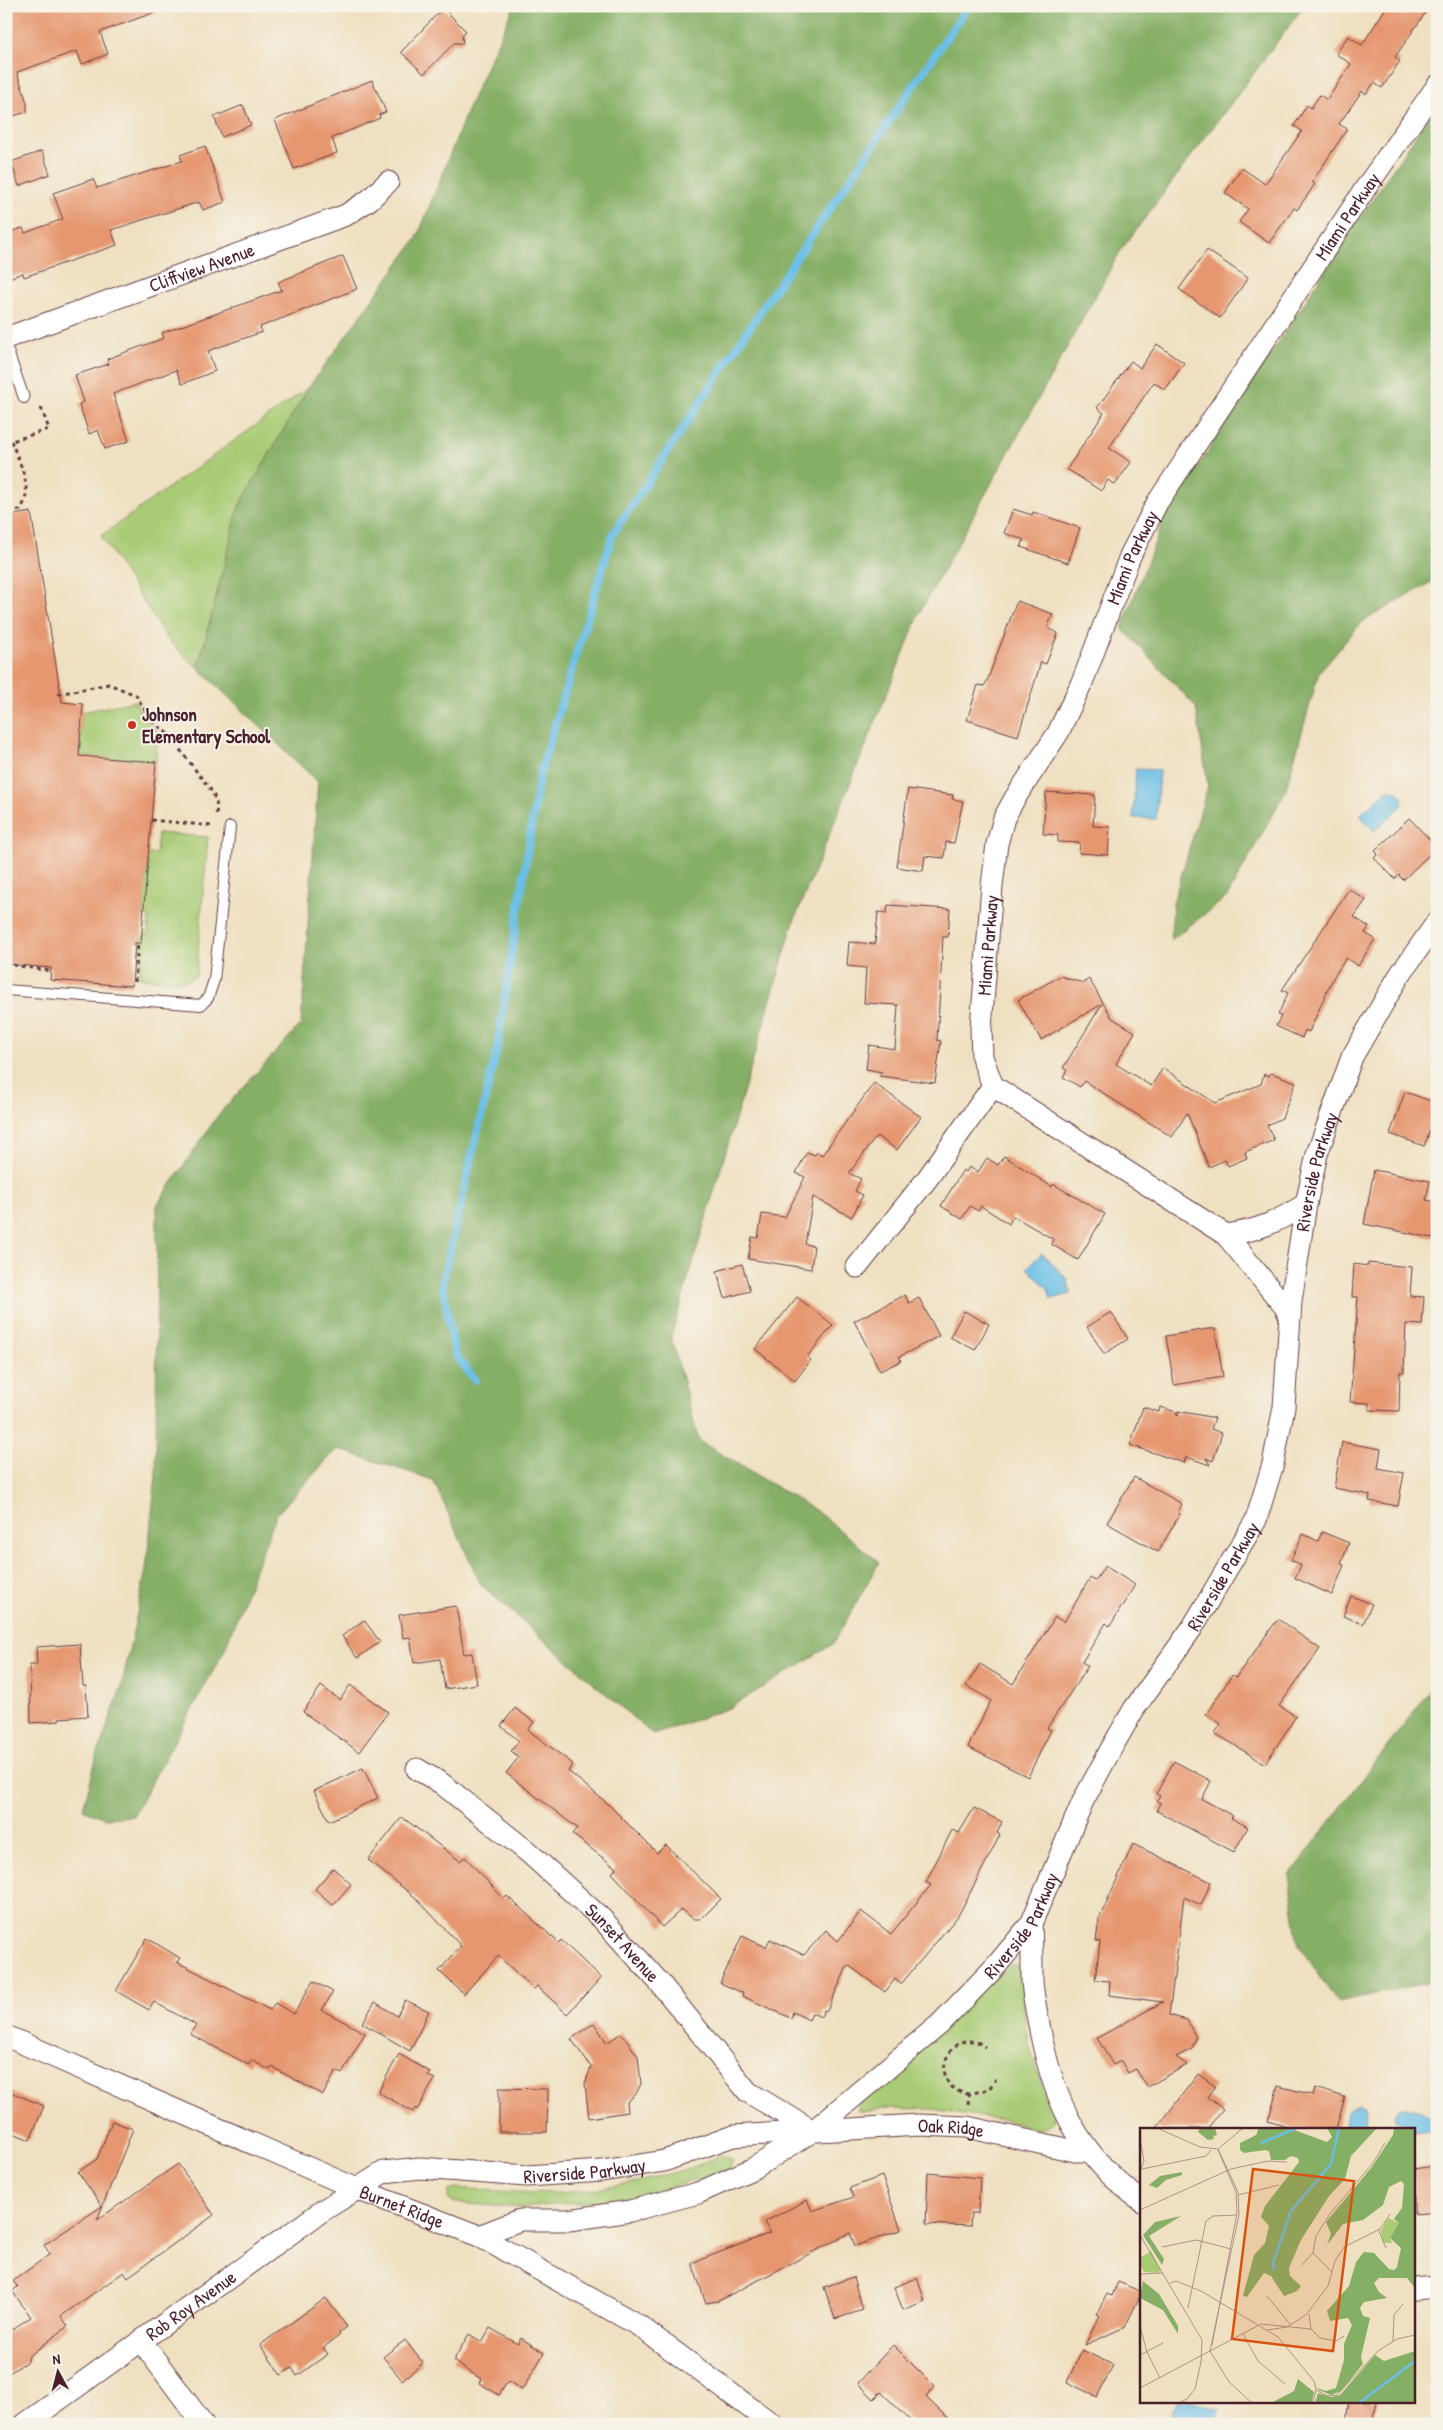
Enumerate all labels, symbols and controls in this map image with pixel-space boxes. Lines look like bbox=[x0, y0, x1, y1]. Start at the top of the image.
street label: Miami Parkway bbox=[1308, 167, 1386, 265]
street label: Cliffview Avenue bbox=[145, 236, 258, 298]
street label: Miami Parkway bbox=[1100, 506, 1164, 608]
place label: Johnson Elementary School bbox=[142, 701, 271, 750]
marker: Johnson Elementary School bbox=[126, 719, 138, 731]
street label: Miami Parkway bbox=[971, 894, 1004, 996]
street label: Riverside Parkway bbox=[1289, 1108, 1344, 1233]
street label: Riverside Parkway bbox=[1180, 1517, 1265, 1635]
street label: Riverside Parkway bbox=[978, 1868, 1064, 1984]
street label: Sunset Avenue bbox=[580, 1897, 666, 1988]
street label: Oak Ridge bbox=[917, 2112, 987, 2144]
inset map bbox=[1140, 2128, 1416, 2402]
street label: Riverside Parkway bbox=[523, 2151, 647, 2189]
street label: Burnet Ridge bbox=[356, 2178, 448, 2234]
street label: Rob Roy Avenue bbox=[140, 2264, 242, 2346]
north arrow bbox=[32, 2348, 82, 2398]
text: N bbox=[51, 2349, 62, 2368]

